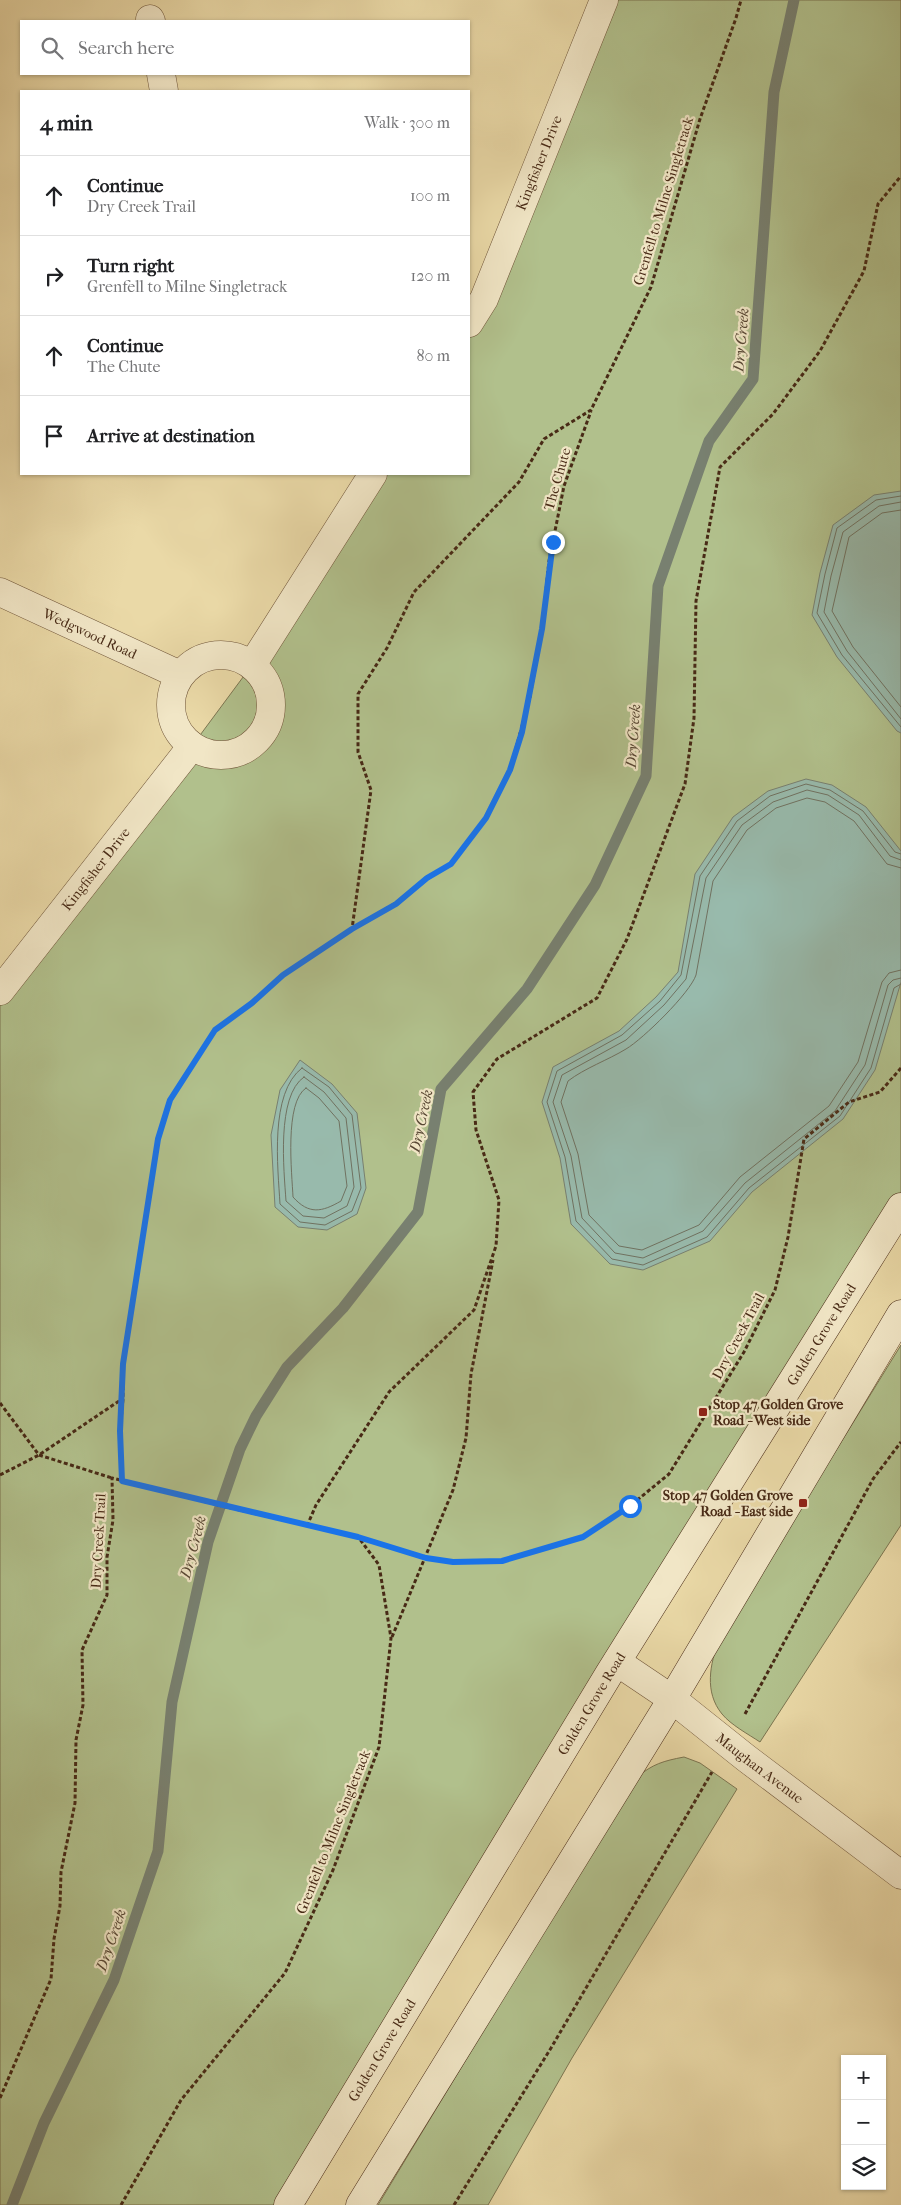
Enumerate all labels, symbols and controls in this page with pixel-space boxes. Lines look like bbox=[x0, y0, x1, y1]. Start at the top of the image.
search box bbox=[20, 20, 470, 75]
icon: search bbox=[38, 34, 66, 62]
text: Search here bbox=[78, 37, 174, 59]
text: 4 min bbox=[40, 111, 93, 135]
text: Walk · 300 m bbox=[364, 113, 450, 132]
street label: Kingfisher Drive bbox=[512, 113, 566, 213]
street label: Grenfell to Milne Singletrack bbox=[630, 114, 697, 287]
text: Continue bbox=[87, 175, 163, 197]
icon: ahead bbox=[40, 182, 68, 210]
text: 100 m bbox=[410, 186, 450, 205]
text: Dry Creek Trail bbox=[87, 197, 196, 216]
text: Turn right bbox=[87, 255, 174, 277]
icon: right bbox=[40, 262, 68, 290]
text: 120 m bbox=[411, 266, 450, 285]
text: Grenfell to Milne Singletrack bbox=[87, 277, 287, 296]
water label: Dry Creek bbox=[729, 307, 753, 374]
text: Continue bbox=[87, 335, 163, 357]
icon: ahead bbox=[40, 342, 68, 370]
text: 80 m bbox=[416, 346, 450, 365]
text: The Chute bbox=[87, 357, 161, 376]
icon: arrive bbox=[40, 422, 68, 450]
text: Arrive at destination bbox=[87, 425, 255, 447]
street label: The Chute bbox=[540, 446, 575, 512]
route end bbox=[542, 531, 565, 554]
street label: Wedgwood Road bbox=[39, 605, 140, 663]
water label: Dry Creek bbox=[622, 703, 644, 770]
street label: Kingfisher Drive bbox=[58, 824, 134, 914]
water label: Dry Creek bbox=[405, 1088, 436, 1155]
street label: Golden Grove Road bbox=[784, 1280, 860, 1389]
street label: Dry Creek Trail bbox=[709, 1290, 768, 1382]
place label: Stop 47 Golden Grove Road - West side bbox=[713, 1396, 843, 1429]
marker: Stop 47 Golden Grove Road - West side bbox=[697, 1406, 709, 1418]
place label: Stop 47 Golden Grove Road - East side bbox=[663, 1487, 793, 1520]
street label: Dry Creek Trail bbox=[88, 1493, 109, 1589]
route start bbox=[619, 1495, 642, 1518]
marker: Stop 47 Golden Grove Road - East side bbox=[797, 1497, 809, 1509]
water label: Dry Creek bbox=[176, 1514, 210, 1581]
street label: Golden Grove Road bbox=[554, 1649, 630, 1758]
street label: Maughan Avenue bbox=[713, 1730, 807, 1807]
street label: Grenfell to Milne Singletrack bbox=[293, 1747, 374, 1917]
water label: Dry Creek bbox=[92, 1907, 130, 1974]
street label: Golden Grove Road bbox=[345, 1996, 420, 2105]
map controls bbox=[841, 2055, 886, 2190]
button: + bbox=[841, 2055, 886, 2100]
button: − bbox=[841, 2100, 886, 2145]
button: layers bbox=[841, 2145, 886, 2190]

